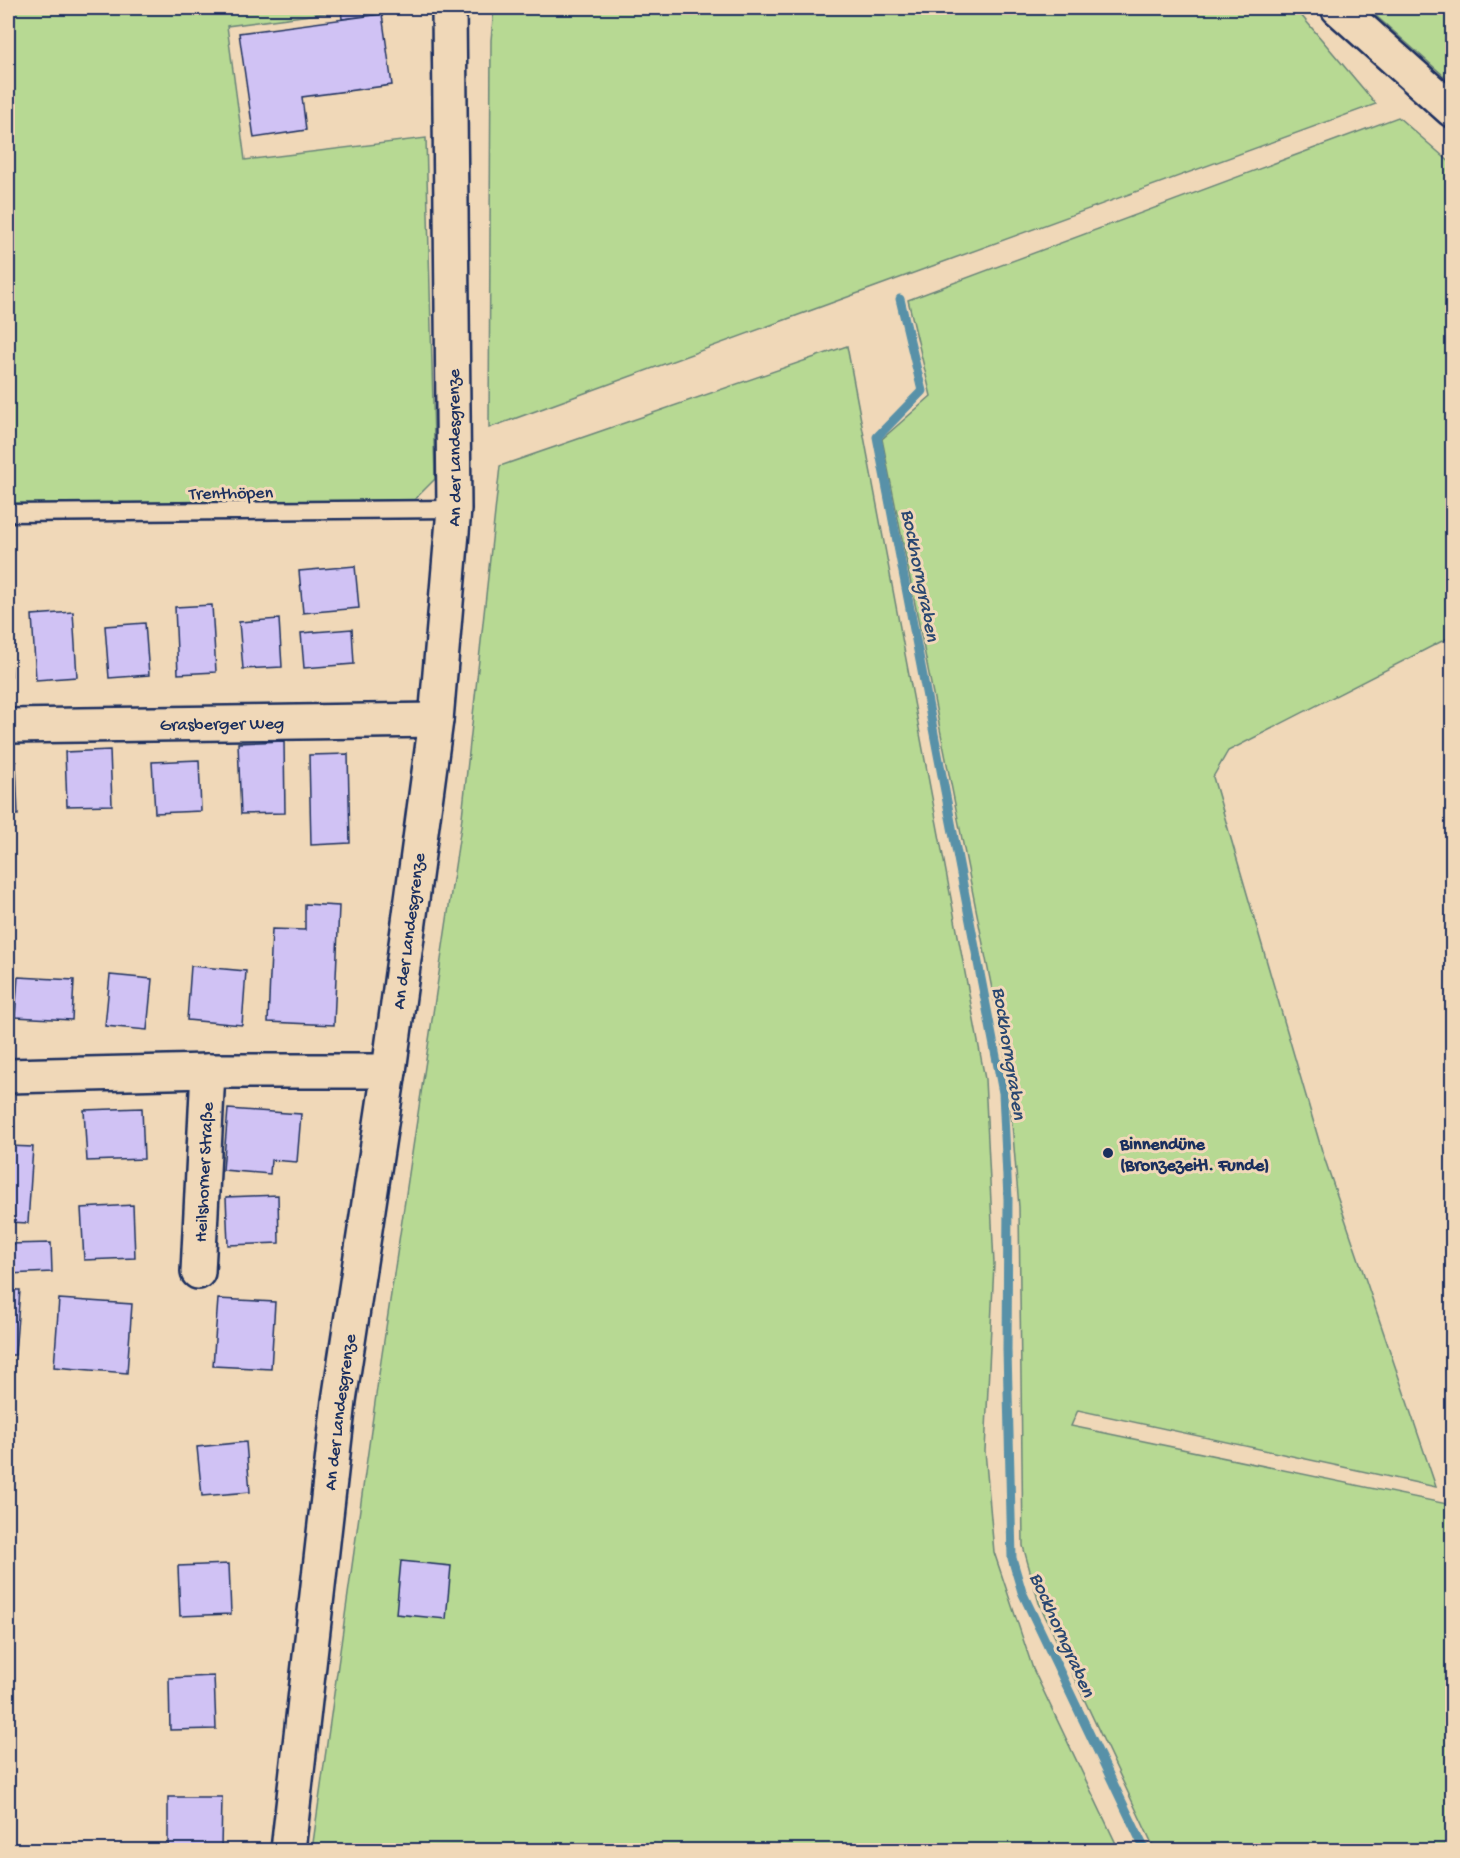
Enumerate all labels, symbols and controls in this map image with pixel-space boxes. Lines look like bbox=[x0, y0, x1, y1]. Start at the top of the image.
street label: An der Landesgrenze bbox=[445, 368, 467, 527]
street label: Trenthöpen bbox=[188, 483, 274, 506]
water label: Bockhorngraben bbox=[894, 508, 943, 644]
street label: Grasberger Weg bbox=[160, 714, 284, 737]
street label: An der Landesgrenze bbox=[389, 851, 431, 1011]
water label: Bockhorngraben bbox=[986, 986, 1029, 1122]
street label: Heilshorner Straße bbox=[191, 1101, 219, 1243]
place label: Binnendüne (Bronzezeitl. Funde) bbox=[1119, 1135, 1269, 1177]
marker: Binnendüne (Bronzezeitl. Funde) bbox=[1101, 1146, 1115, 1160]
street label: An der Landesgrenze bbox=[321, 1332, 362, 1491]
water label: Bockhorngraben bbox=[1023, 1570, 1099, 1702]

